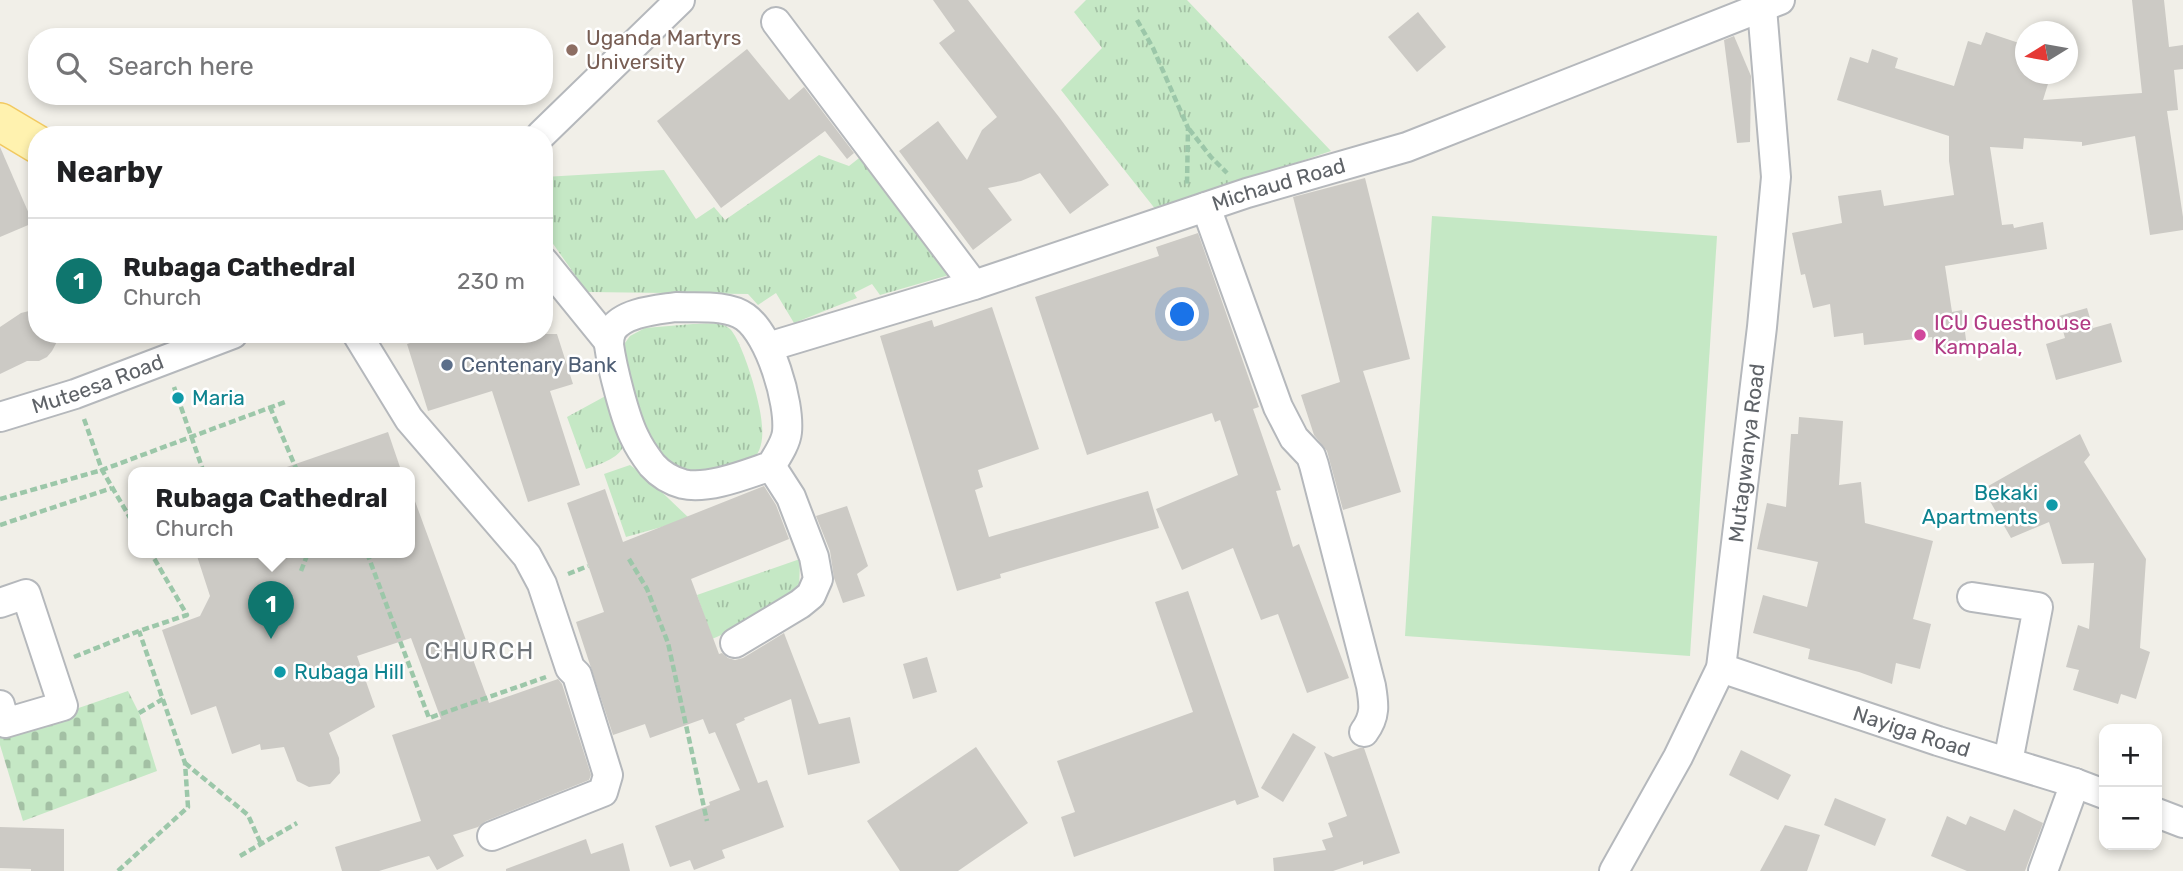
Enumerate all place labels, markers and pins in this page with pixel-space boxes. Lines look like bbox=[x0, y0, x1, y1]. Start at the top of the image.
place label: Uganda Martyrs University bbox=[586, 25, 742, 74]
marker: Uganda Martyrs University bbox=[564, 42, 580, 58]
place label: ICU Guesthouse Kampala, bbox=[1934, 310, 2091, 359]
marker: ICU Guesthouse Kampala, bbox=[1912, 327, 1928, 343]
place label: Centenary Bank bbox=[461, 352, 617, 377]
marker: Centenary Bank bbox=[439, 357, 455, 373]
place label: Maria bbox=[192, 385, 245, 410]
marker: Maria bbox=[170, 390, 186, 406]
place label: Bekaki Apartments bbox=[1922, 480, 2038, 529]
marker: Bekaki Apartments bbox=[2044, 497, 2060, 513]
pin: 1 bbox=[248, 581, 294, 639]
place label: Rubaga Hill bbox=[294, 659, 404, 684]
marker: Rubaga Hill bbox=[272, 664, 288, 680]

